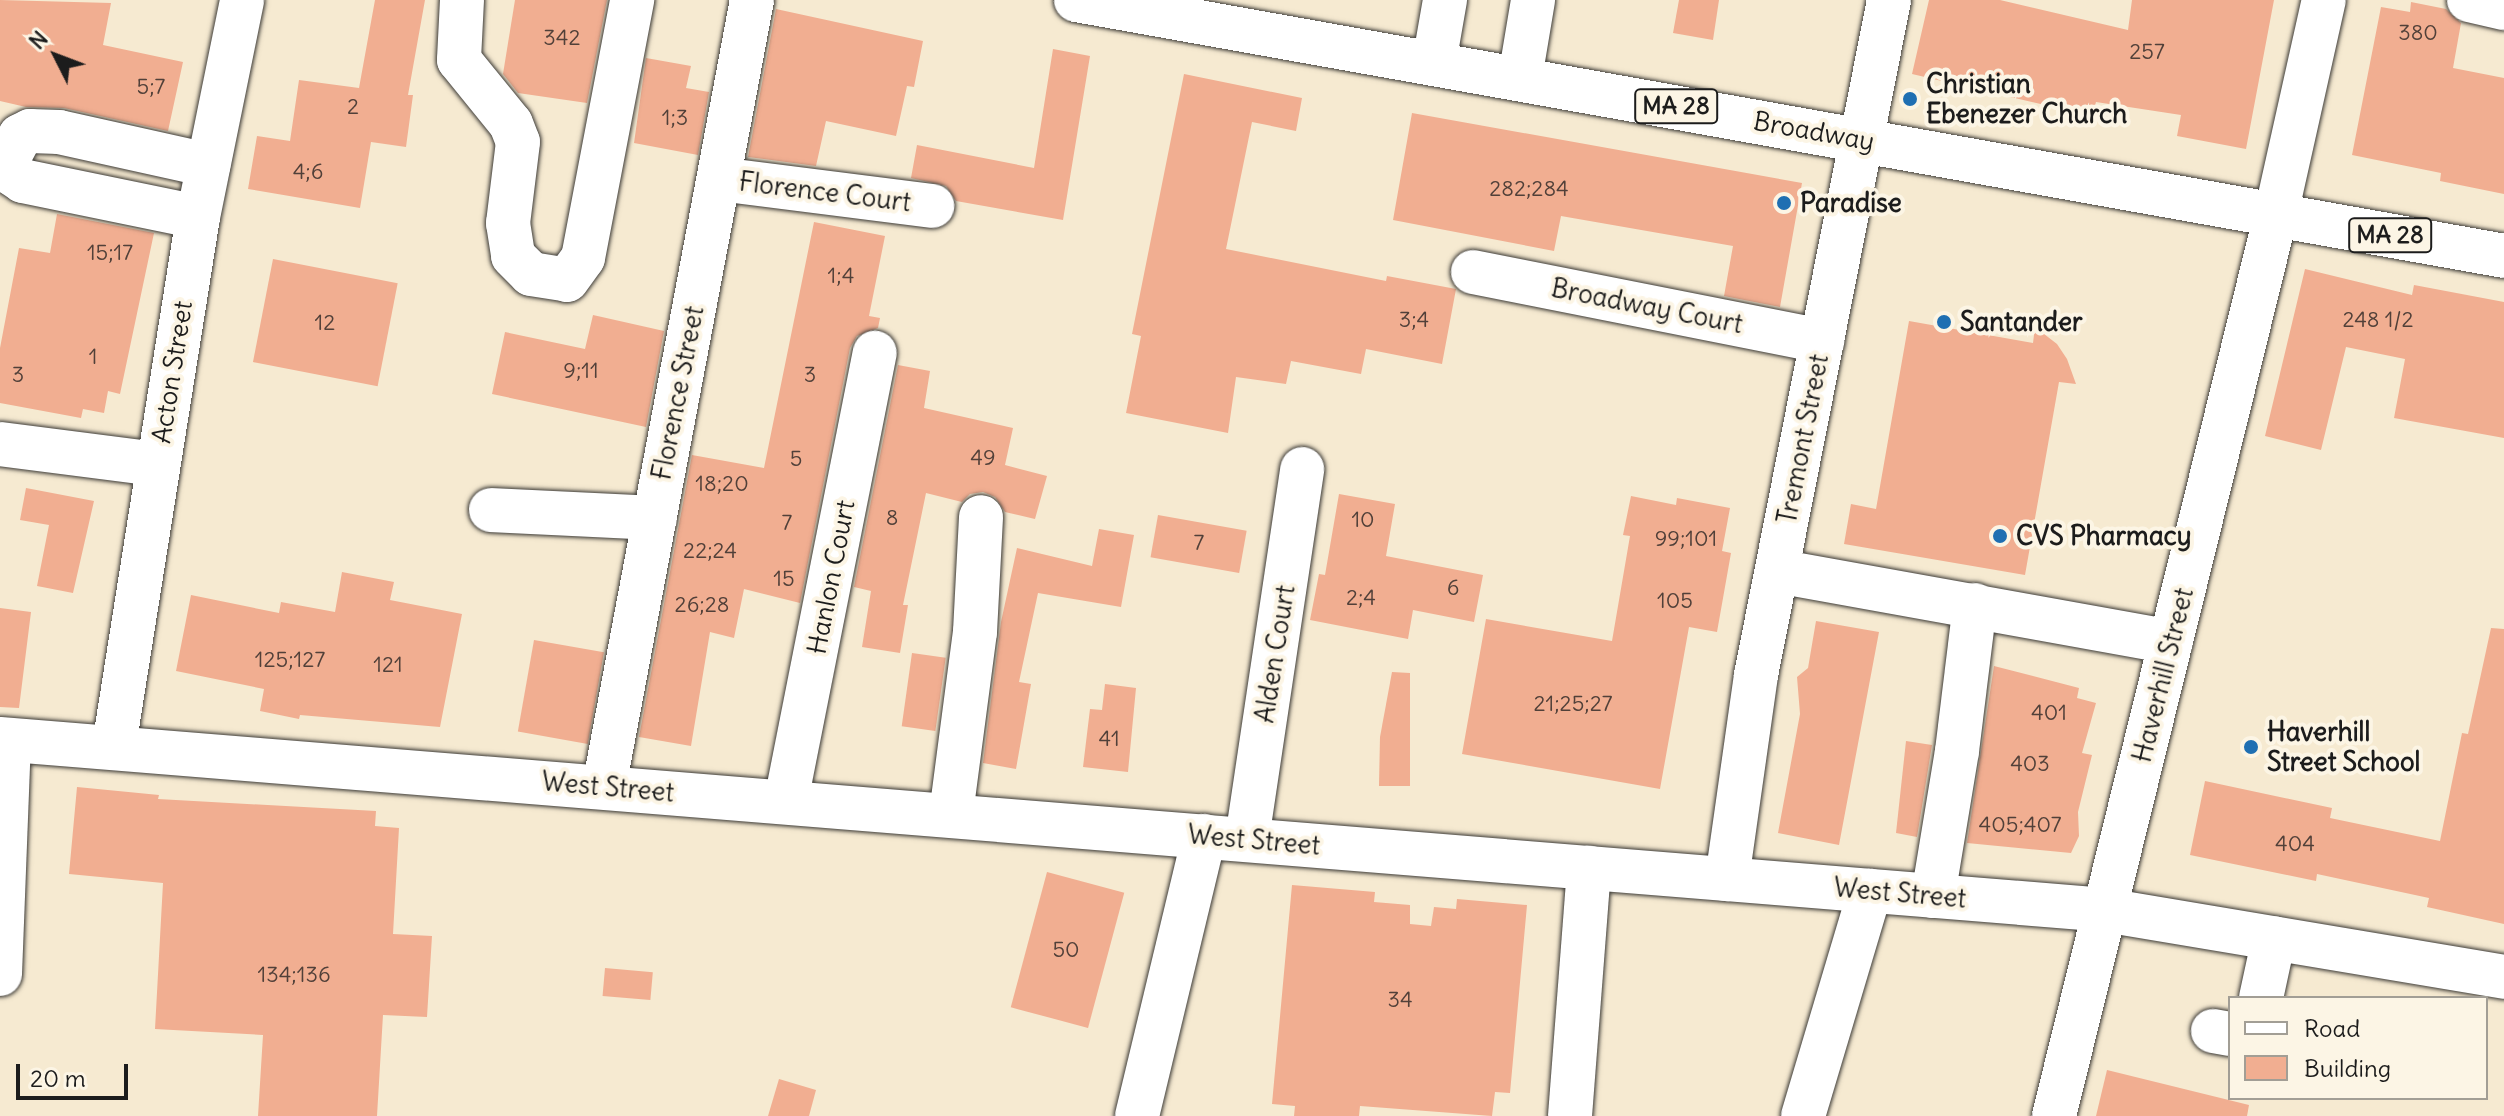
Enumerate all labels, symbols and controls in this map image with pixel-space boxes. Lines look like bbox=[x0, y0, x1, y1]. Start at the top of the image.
north arrow bbox=[16, 16, 96, 96]
house number: 380 bbox=[2398, 20, 2438, 46]
text: N bbox=[23, 25, 54, 55]
house number: 342 bbox=[543, 25, 581, 51]
house number: 257 bbox=[2129, 39, 2165, 65]
place label: Christian Ebenezer Church bbox=[1926, 68, 2127, 130]
house number: 5;7 bbox=[137, 74, 165, 100]
road number: MA 28 bbox=[1634, 86, 1718, 126]
marker: Christian Ebenezer Church bbox=[1901, 90, 1919, 108]
house number: 2 bbox=[347, 94, 359, 120]
house number: 1;3 bbox=[662, 105, 688, 131]
street label: Broadway bbox=[1751, 105, 1877, 157]
house number: 4;6 bbox=[293, 159, 323, 185]
street label: Florence Court bbox=[737, 166, 913, 218]
house number: 282;284 bbox=[1489, 176, 1569, 202]
place label: Paradise bbox=[1800, 187, 1902, 219]
marker: Paradise bbox=[1775, 194, 1793, 212]
road number: MA 28 bbox=[2348, 215, 2432, 255]
house number: 15;17 bbox=[87, 240, 133, 266]
house number: 1;4 bbox=[828, 263, 854, 289]
street label: Broadway Court bbox=[1549, 272, 1745, 340]
street label: Acton Street bbox=[145, 298, 199, 446]
street label: Florence Street bbox=[646, 303, 710, 483]
place label: Santander bbox=[1960, 306, 2083, 338]
house number: 3;4 bbox=[1399, 307, 1429, 333]
house number: 248 1/2 bbox=[2342, 307, 2414, 333]
house number: 12 bbox=[315, 310, 335, 336]
marker: Santander bbox=[1935, 313, 1953, 331]
house number: 1 bbox=[89, 344, 97, 370]
street label: Tremont Street bbox=[1771, 351, 1835, 527]
house number: 9;11 bbox=[563, 358, 599, 384]
house number: 3 bbox=[12, 362, 24, 388]
house number: 3 bbox=[804, 362, 816, 388]
house number: 49 bbox=[970, 445, 996, 471]
house number: 5 bbox=[790, 446, 802, 472]
house number: 18;20 bbox=[695, 471, 749, 497]
street label: Hanlon Court bbox=[801, 497, 861, 657]
house number: 8 bbox=[886, 505, 898, 531]
house number: 10 bbox=[1351, 507, 1375, 533]
house number: 7 bbox=[782, 510, 792, 536]
place label: CVS Pharmacy bbox=[2016, 520, 2192, 552]
house number: 99;101 bbox=[1655, 526, 1717, 552]
marker: CVS Pharmacy bbox=[1991, 527, 2009, 545]
house number: 7 bbox=[1194, 530, 1204, 556]
house number: 22;24 bbox=[683, 538, 737, 564]
house number: 15 bbox=[773, 566, 795, 592]
house number: 6 bbox=[1447, 575, 1459, 601]
street label: Alden Court bbox=[1249, 583, 1301, 725]
street label: Haverhill Street bbox=[2126, 584, 2200, 766]
house number: 2;4 bbox=[1346, 585, 1376, 611]
house number: 105 bbox=[1657, 588, 1693, 614]
house number: 26;28 bbox=[675, 592, 729, 618]
house number: 125;127 bbox=[255, 647, 325, 673]
house number: 121 bbox=[373, 652, 403, 678]
house number: 21;25;27 bbox=[1534, 691, 1612, 717]
house number: 401 bbox=[2031, 700, 2067, 726]
place label: Haverhill Street School bbox=[2267, 716, 2420, 778]
house number: 41 bbox=[1098, 726, 1120, 752]
marker: Haverhill Street School bbox=[2242, 738, 2260, 756]
house number: 403 bbox=[2010, 751, 2050, 777]
street label: West Street bbox=[540, 766, 676, 808]
house number: 405;407 bbox=[1979, 812, 2061, 838]
street label: West Street bbox=[1186, 819, 1322, 861]
house number: 404 bbox=[2275, 831, 2315, 857]
street label: West Street bbox=[1832, 872, 1968, 914]
house number: 50 bbox=[1052, 937, 1080, 963]
house number: 134;136 bbox=[257, 962, 331, 988]
house number: 34 bbox=[1387, 987, 1413, 1013]
legend bbox=[2228, 996, 2488, 1100]
text: Road bbox=[2304, 1013, 2360, 1043]
scale bar bbox=[20, 1048, 132, 1098]
text: Building bbox=[2304, 1053, 2391, 1083]
text: 20 m bbox=[30, 1063, 86, 1093]

